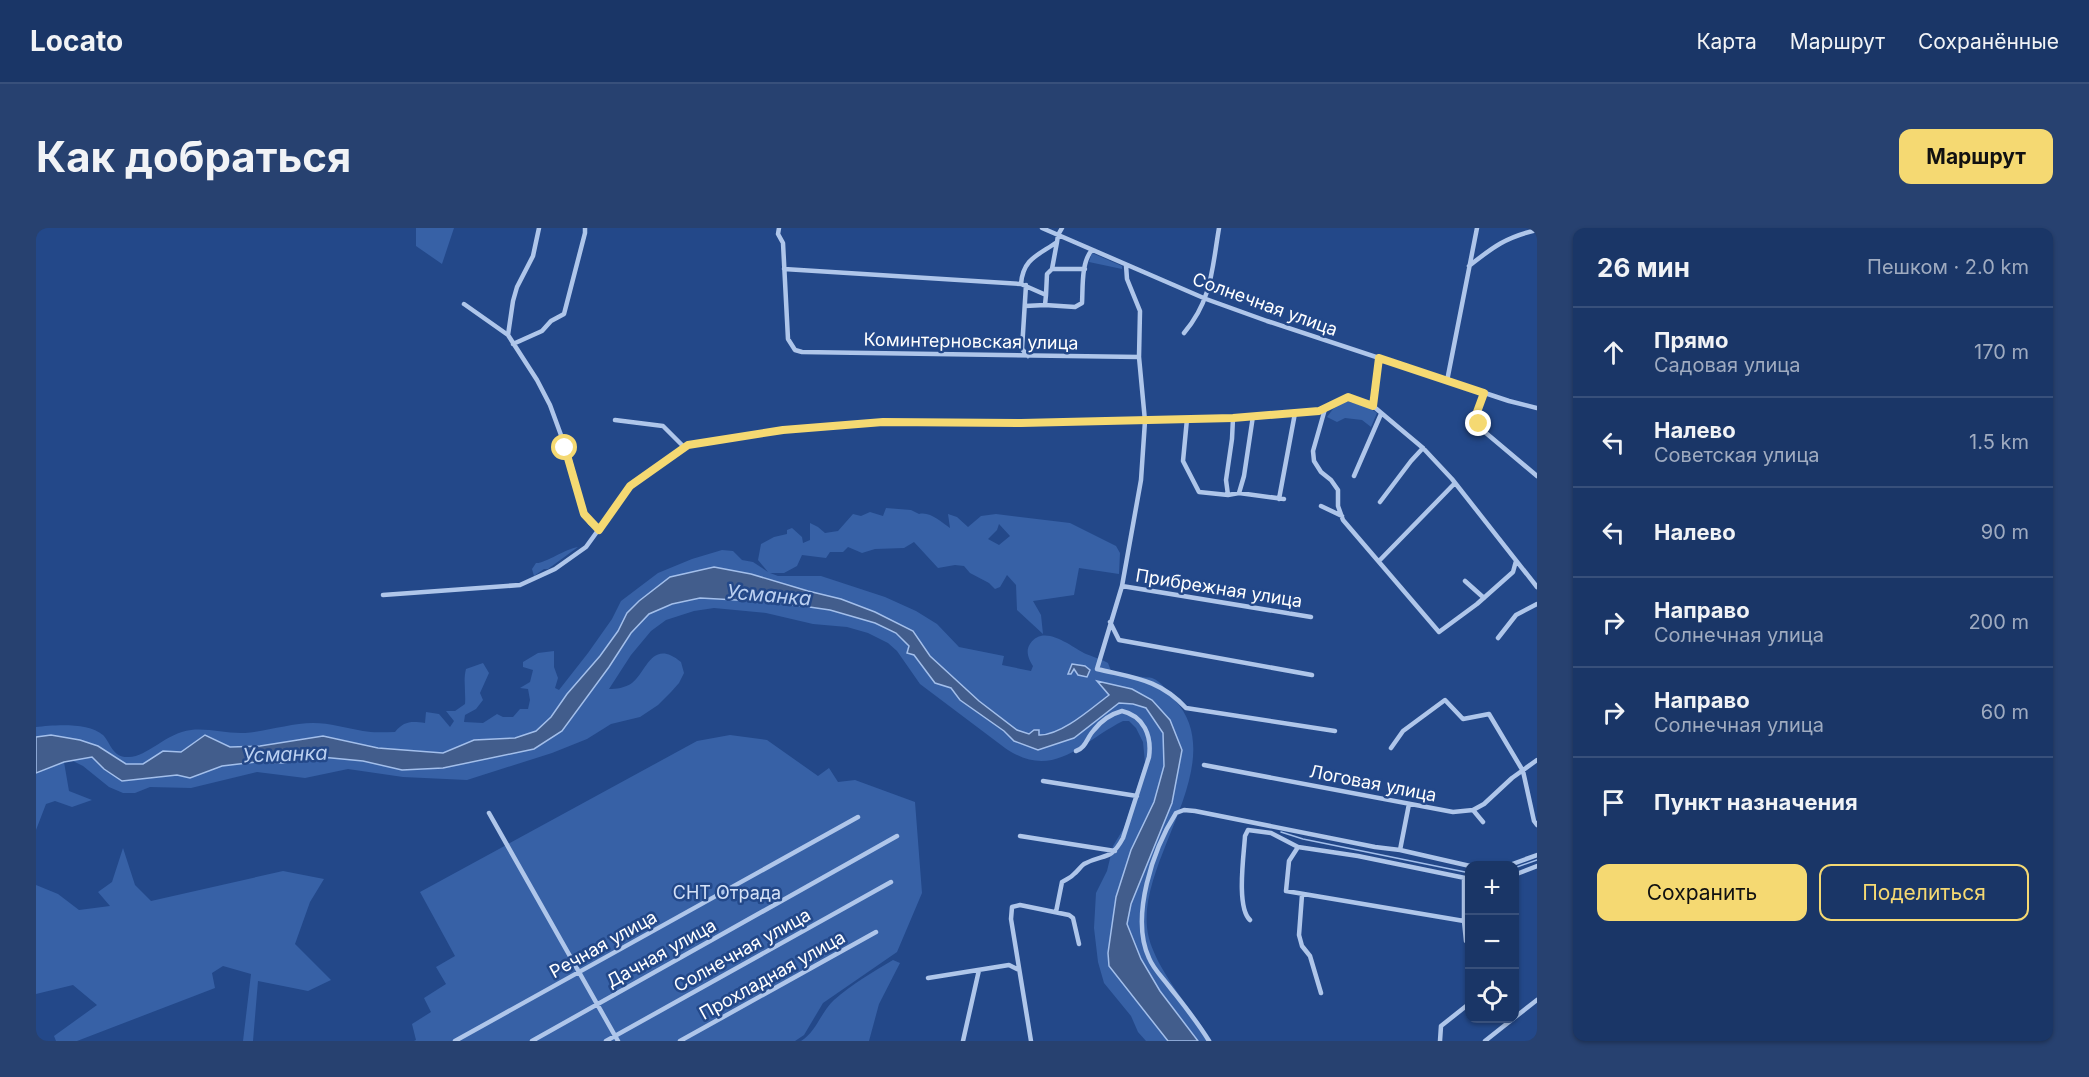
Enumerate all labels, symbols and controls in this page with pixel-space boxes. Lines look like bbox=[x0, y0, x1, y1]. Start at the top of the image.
text: Locato bbox=[30, 24, 123, 58]
text: Карта bbox=[1696, 29, 1757, 54]
text: Маршрут bbox=[1790, 29, 1885, 54]
text: Сохранённые bbox=[1918, 29, 2059, 54]
button: Маршрут bbox=[1899, 129, 2053, 184]
text: Как добраться bbox=[36, 131, 351, 182]
text: 26 мин bbox=[1597, 252, 1690, 283]
text: Пешком · 2.0 km bbox=[1867, 255, 2029, 279]
street label: Солнечная улица bbox=[1190, 268, 1340, 340]
text: Прямо bbox=[1654, 327, 1728, 353]
street label: Коминтерновская улица bbox=[863, 329, 1079, 353]
icon: ahead bbox=[1597, 336, 1630, 369]
text: 170 m bbox=[1974, 340, 2029, 364]
text: Садовая улица bbox=[1654, 353, 1800, 377]
route end bbox=[1465, 410, 1491, 436]
text: Налево bbox=[1654, 417, 1736, 443]
icon: left bbox=[1597, 426, 1630, 459]
text: 1.5 km bbox=[1969, 430, 2029, 454]
route start bbox=[551, 434, 577, 460]
text: Советская улица bbox=[1654, 443, 1820, 467]
icon: left bbox=[1597, 516, 1630, 549]
text: Налево bbox=[1654, 519, 1736, 545]
text: 90 m bbox=[1981, 520, 2029, 544]
street label: Прибрежная улица bbox=[1134, 564, 1304, 612]
water label: Усманка bbox=[726, 579, 812, 611]
text: Направо bbox=[1654, 597, 1750, 623]
icon: right bbox=[1597, 606, 1630, 639]
text: 200 m bbox=[1968, 610, 2029, 634]
text: Солнечная улица bbox=[1654, 623, 1824, 647]
text: Направо bbox=[1654, 687, 1750, 713]
icon: right bbox=[1597, 696, 1630, 729]
text: 60 m bbox=[1981, 700, 2029, 724]
text: Солнечная улица bbox=[1654, 713, 1824, 737]
water label: Усманка bbox=[242, 741, 328, 767]
street label: Логовая улица bbox=[1308, 760, 1438, 806]
icon: arrive bbox=[1597, 786, 1630, 819]
text: Пункт назначения bbox=[1654, 789, 1858, 815]
map controls bbox=[1465, 861, 1519, 1023]
button: + bbox=[1465, 861, 1519, 915]
button: Сохранить bbox=[1597, 864, 1807, 921]
button: Поделиться bbox=[1819, 864, 2029, 921]
park label: СНТ Отрада bbox=[673, 882, 781, 903]
street label: Солнечная улица bbox=[670, 904, 814, 996]
street label: Речная улица bbox=[546, 906, 660, 982]
street label: Дачная улица bbox=[602, 914, 720, 992]
button: − bbox=[1465, 915, 1519, 969]
street label: Прохладная улица bbox=[695, 926, 849, 1024]
button: locate bbox=[1465, 969, 1519, 1023]

